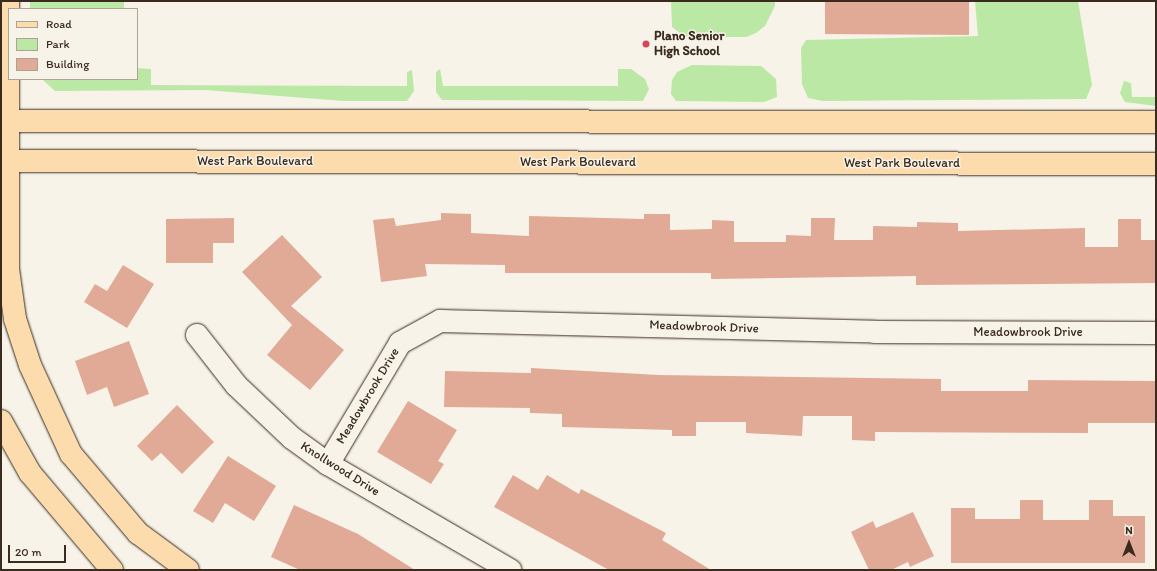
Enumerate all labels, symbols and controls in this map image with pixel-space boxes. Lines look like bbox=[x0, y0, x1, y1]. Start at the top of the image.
legend bbox=[8, 8, 138, 80]
text: Road bbox=[46, 17, 72, 31]
place label: Plano Senior High School bbox=[654, 29, 724, 60]
text: Park bbox=[46, 37, 70, 51]
marker: Plano Senior High School bbox=[641, 39, 651, 49]
text: Building bbox=[46, 57, 89, 71]
street label: West Park Boulevard bbox=[197, 153, 313, 169]
street label: West Park Boulevard bbox=[520, 154, 636, 170]
street label: West Park Boulevard bbox=[844, 155, 960, 171]
street label: Meadowbrook Drive bbox=[649, 317, 759, 337]
street label: Meadowbrook Drive bbox=[973, 324, 1083, 340]
street label: Meadowbrook Drive bbox=[333, 345, 403, 447]
street label: Knollwood Drive bbox=[297, 438, 383, 500]
north arrow bbox=[1109, 523, 1149, 563]
text: N bbox=[1125, 524, 1133, 537]
scale bar bbox=[10, 537, 68, 563]
text: 20 m bbox=[15, 545, 42, 559]

